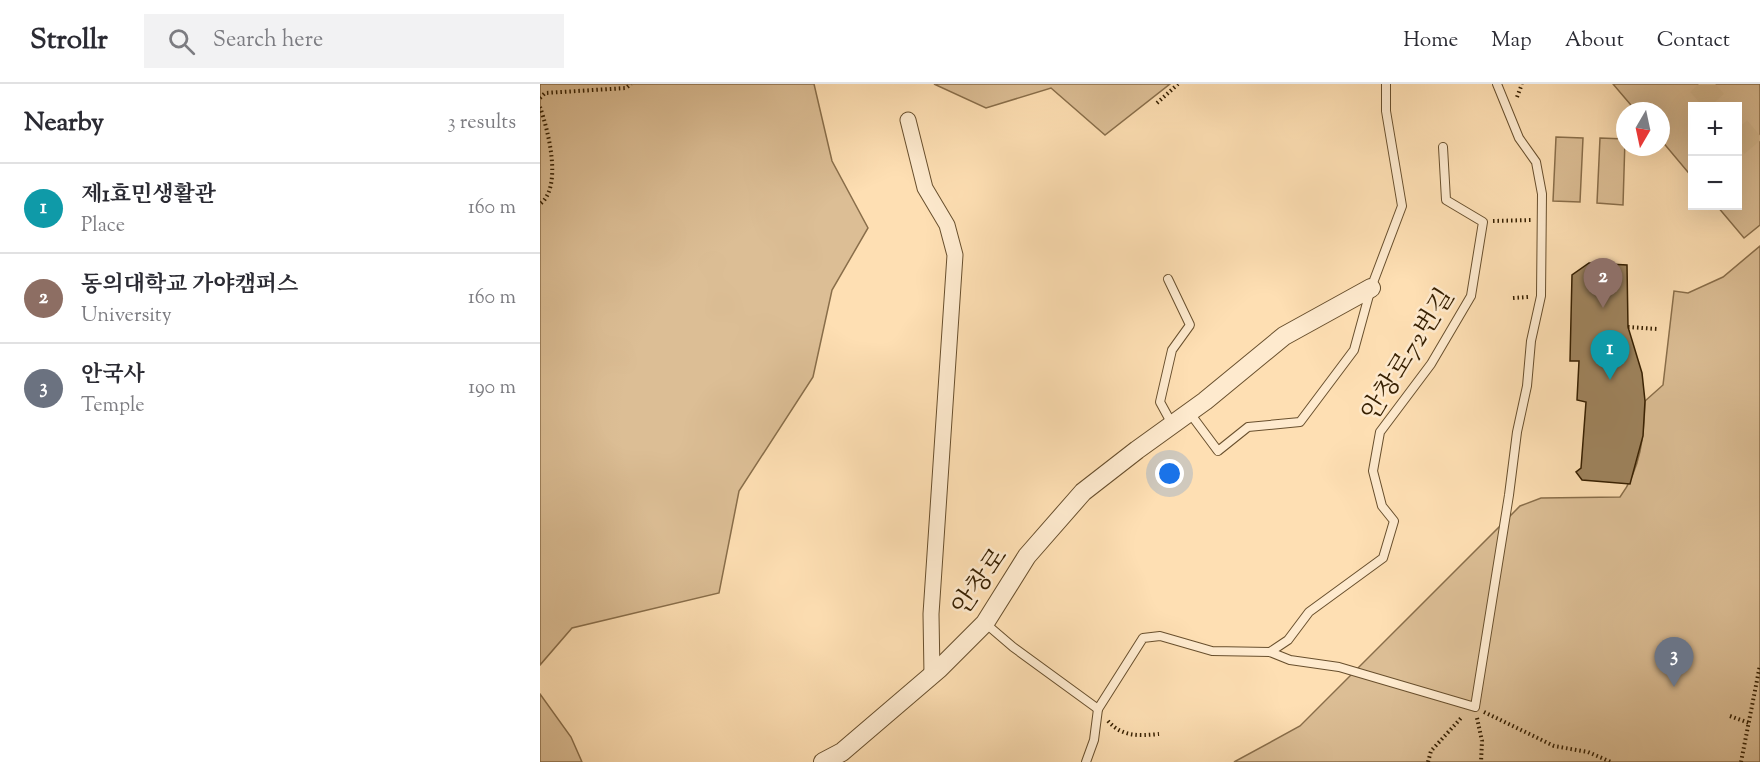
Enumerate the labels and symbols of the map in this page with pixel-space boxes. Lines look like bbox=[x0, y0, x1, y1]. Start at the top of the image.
north arrow bbox=[1616, 102, 1670, 156]
pin: 2 bbox=[1584, 258, 1622, 308]
street label: 안창로72번길 bbox=[1354, 282, 1465, 429]
pin: 1 bbox=[1590, 330, 1630, 380]
your location bbox=[1155, 459, 1184, 488]
street label: 안창로 bbox=[944, 541, 1018, 624]
pin: 3 bbox=[1654, 638, 1694, 687]

